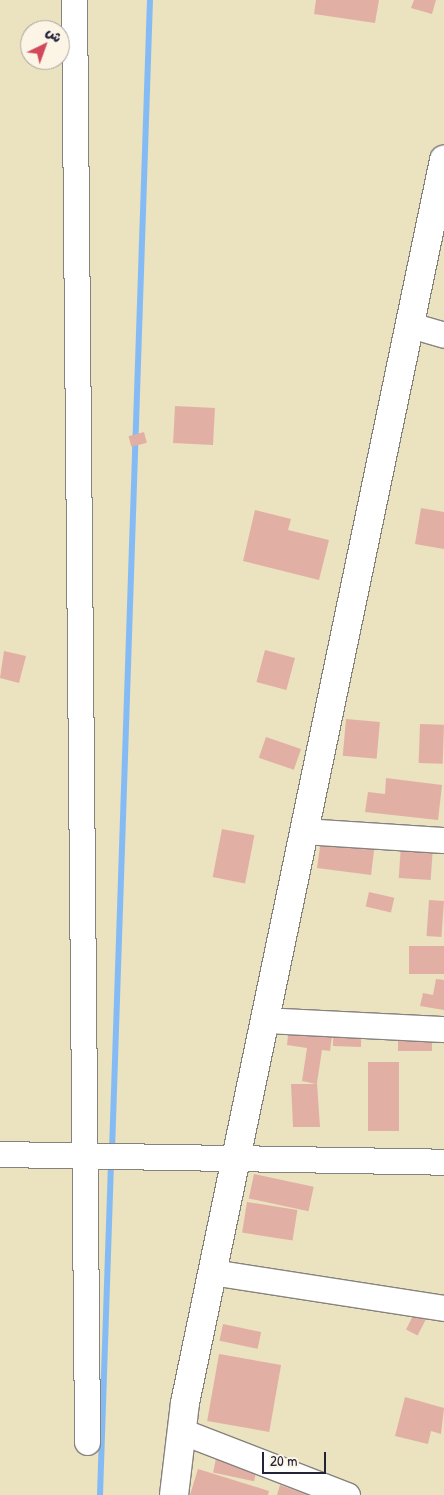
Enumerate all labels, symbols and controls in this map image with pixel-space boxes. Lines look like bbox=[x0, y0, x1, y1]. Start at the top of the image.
north arrow bbox=[20, 20, 70, 70]
text: ش bbox=[43, 22, 67, 46]
scale bar bbox=[264, 1442, 328, 1474]
text: 20 m bbox=[270, 1450, 297, 1471]

